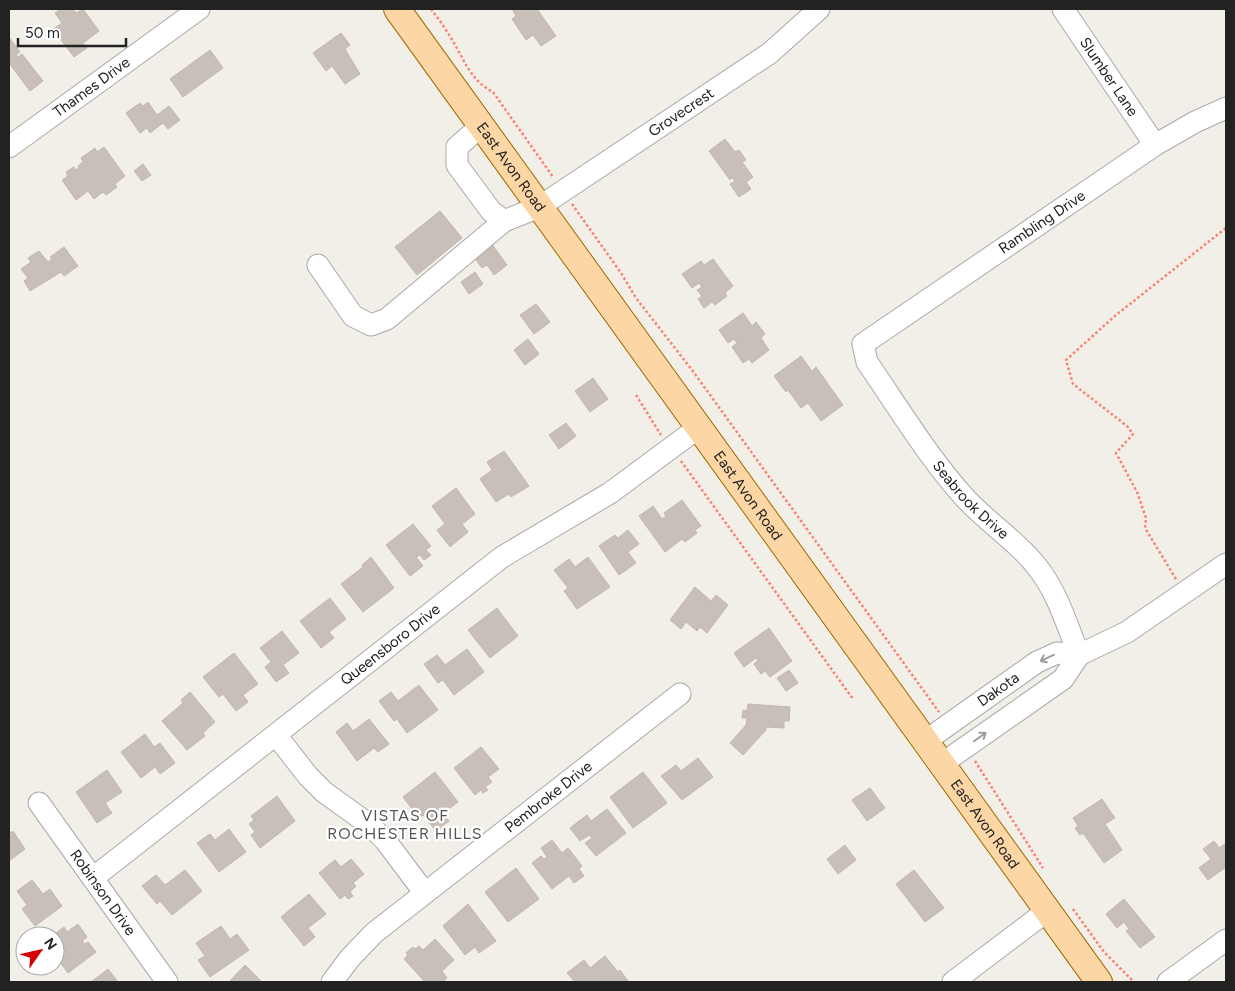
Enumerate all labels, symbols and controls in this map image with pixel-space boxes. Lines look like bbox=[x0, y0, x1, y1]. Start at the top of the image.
scale bar bbox=[18, 15, 125, 47]
text: 50 m bbox=[25, 24, 60, 42]
street label: Slumber Lane bbox=[1076, 34, 1142, 120]
street label: Thames Drive bbox=[50, 53, 134, 121]
street label: Grovecrest bbox=[645, 84, 718, 141]
street label: East Avon Road bbox=[473, 119, 549, 215]
street label: Rambling Drive bbox=[995, 186, 1089, 258]
street label: East Avon Road bbox=[710, 447, 786, 544]
street label: Seabrook Drive bbox=[929, 457, 1012, 543]
street label: Queensboro Drive bbox=[337, 600, 444, 689]
one-way arrow bbox=[1040, 654, 1055, 663]
street label: Dakota bbox=[974, 668, 1023, 710]
one-way arrow bbox=[973, 732, 987, 742]
street label: Pembroke Drive bbox=[501, 757, 596, 836]
street label: East Avon Road bbox=[947, 776, 1023, 872]
district label: VISTAS OF ROCHESTER HILLS bbox=[327, 806, 483, 843]
street label: Robinson Drive bbox=[66, 846, 140, 939]
north arrow bbox=[15, 926, 65, 976]
text: N bbox=[40, 935, 60, 953]

